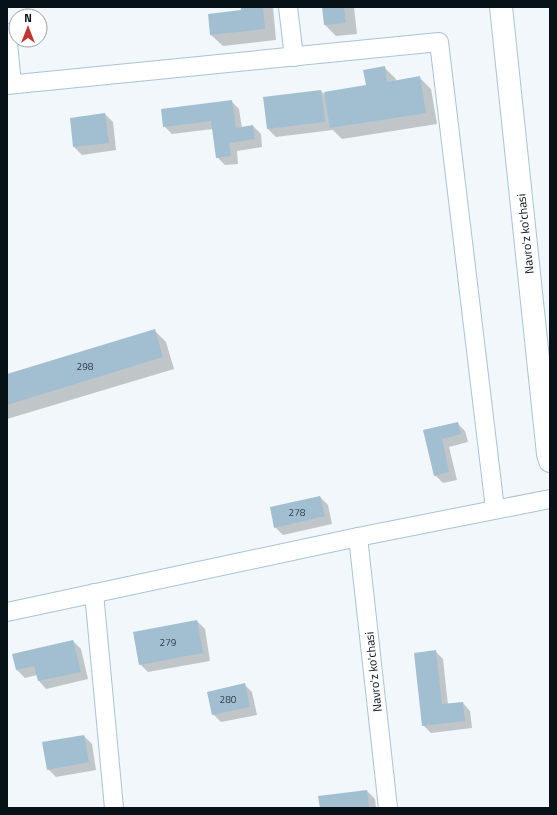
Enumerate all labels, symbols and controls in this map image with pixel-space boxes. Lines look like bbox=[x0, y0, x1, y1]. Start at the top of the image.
north arrow bbox=[8, 8, 48, 48]
text: N bbox=[24, 10, 32, 26]
street label: Navro'z ko'chasi bbox=[511, 193, 539, 275]
house number: 298 bbox=[77, 359, 94, 374]
house number: 278 bbox=[289, 505, 306, 520]
street label: Navro'z ko'chasi bbox=[359, 631, 387, 713]
house number: 279 bbox=[160, 635, 177, 650]
house number: 280 bbox=[220, 692, 237, 707]

